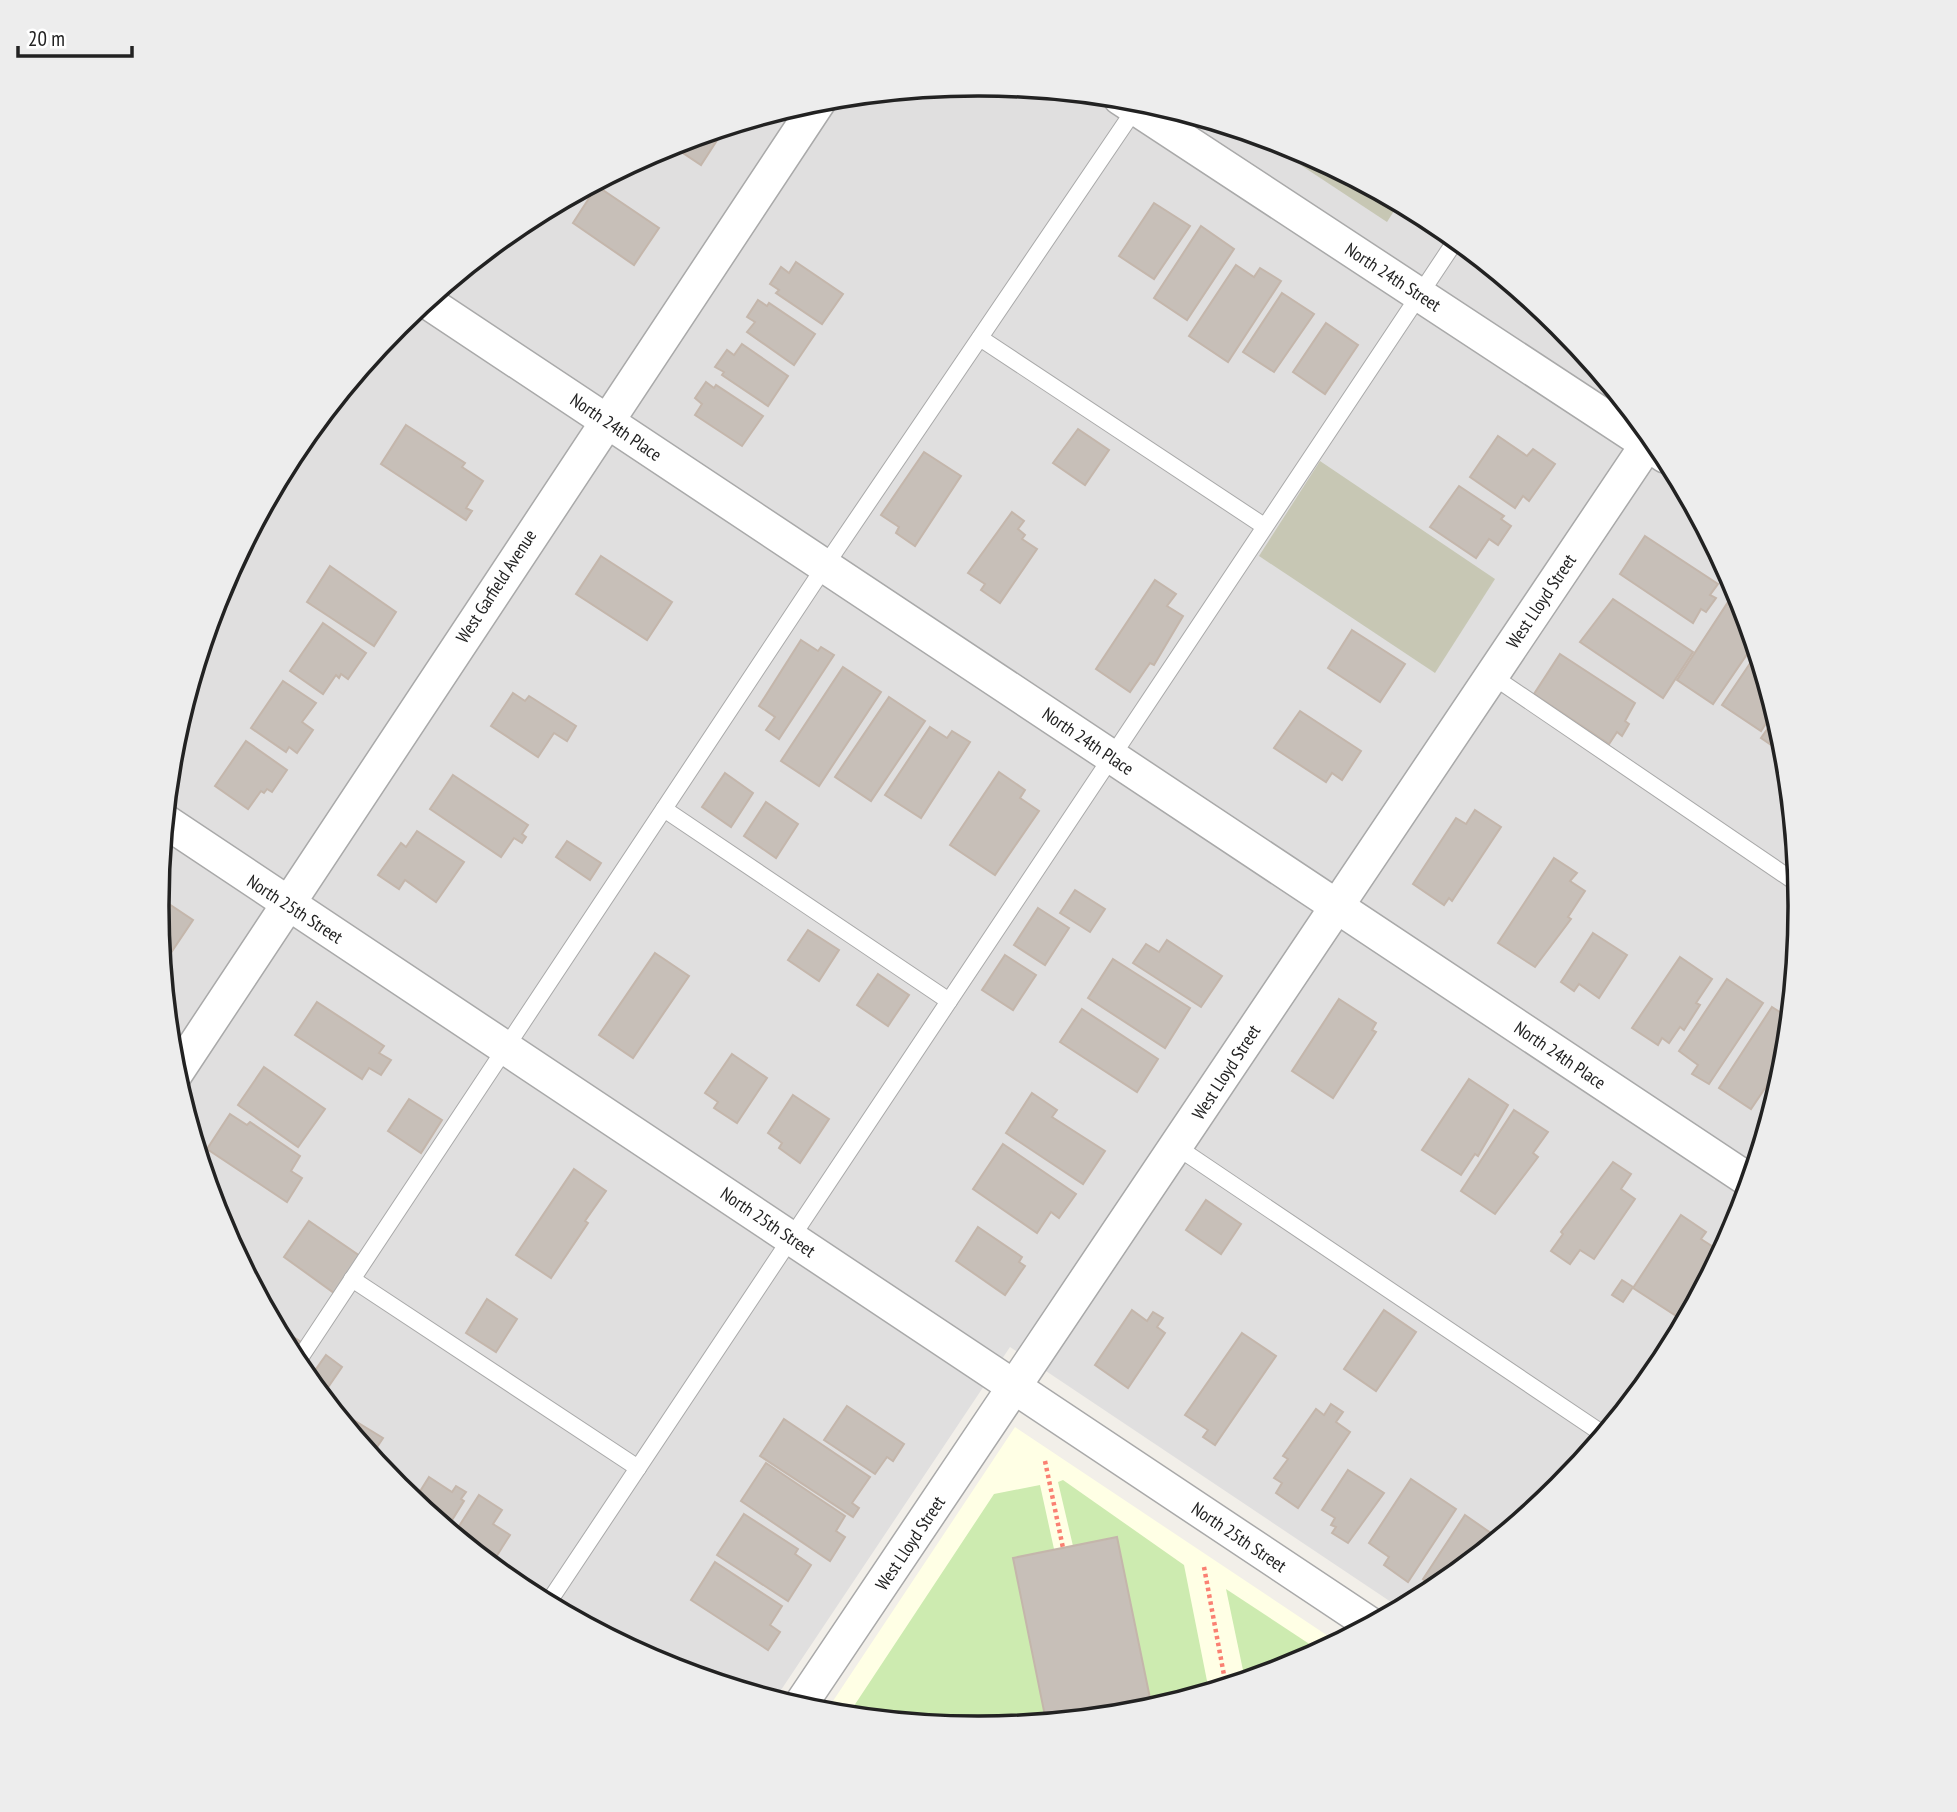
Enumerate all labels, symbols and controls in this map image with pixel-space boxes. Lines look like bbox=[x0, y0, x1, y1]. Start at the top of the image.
scale bar bbox=[18, 14, 131, 58]
text: 20 m bbox=[28, 25, 65, 52]
street label: North 24th Street bbox=[1341, 237, 1445, 317]
street label: North 24th Place bbox=[566, 388, 666, 466]
street label: West Garfield Avenue bbox=[451, 525, 541, 647]
street label: West Lloyd Street bbox=[1501, 550, 1581, 652]
street label: North 24th Place bbox=[1038, 702, 1138, 780]
street label: North 25th Street bbox=[243, 869, 347, 949]
street label: North 24th Place bbox=[1510, 1016, 1610, 1094]
street label: West Lloyd Street bbox=[1187, 1020, 1265, 1124]
street label: North 25th Street bbox=[716, 1182, 820, 1262]
street label: West Lloyd Street bbox=[870, 1492, 950, 1594]
street label: North 25th Street bbox=[1187, 1497, 1291, 1577]

